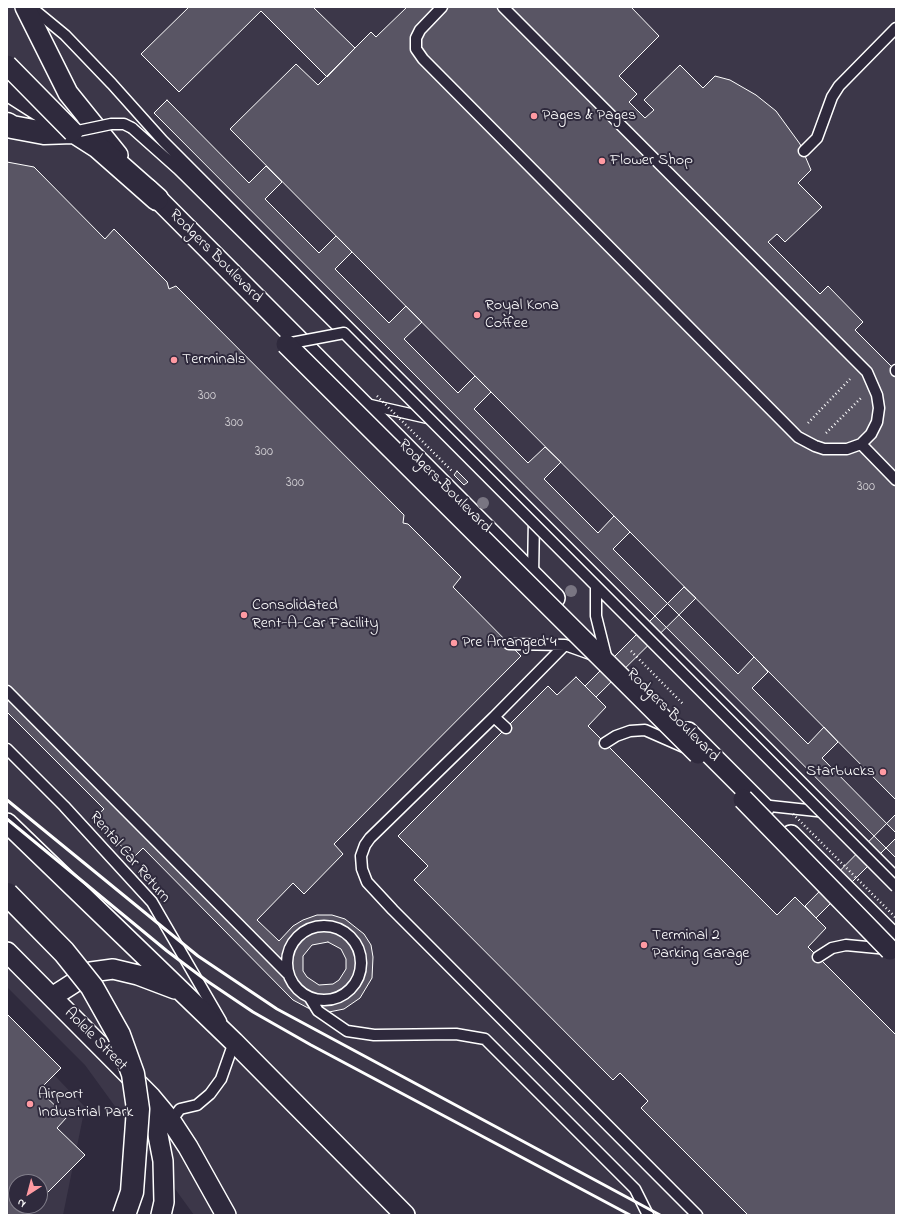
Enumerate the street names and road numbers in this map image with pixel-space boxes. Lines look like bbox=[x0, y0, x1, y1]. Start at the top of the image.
street label: Rodgers Boulevard bbox=[164, 206, 266, 308]
street label: Rodgers Boulevard bbox=[393, 436, 495, 538]
street label: Rodgers Boulevard bbox=[621, 665, 723, 767]
street label: Rental Car Return bbox=[84, 809, 174, 907]
street label: Aolele Street bbox=[59, 1004, 131, 1076]

